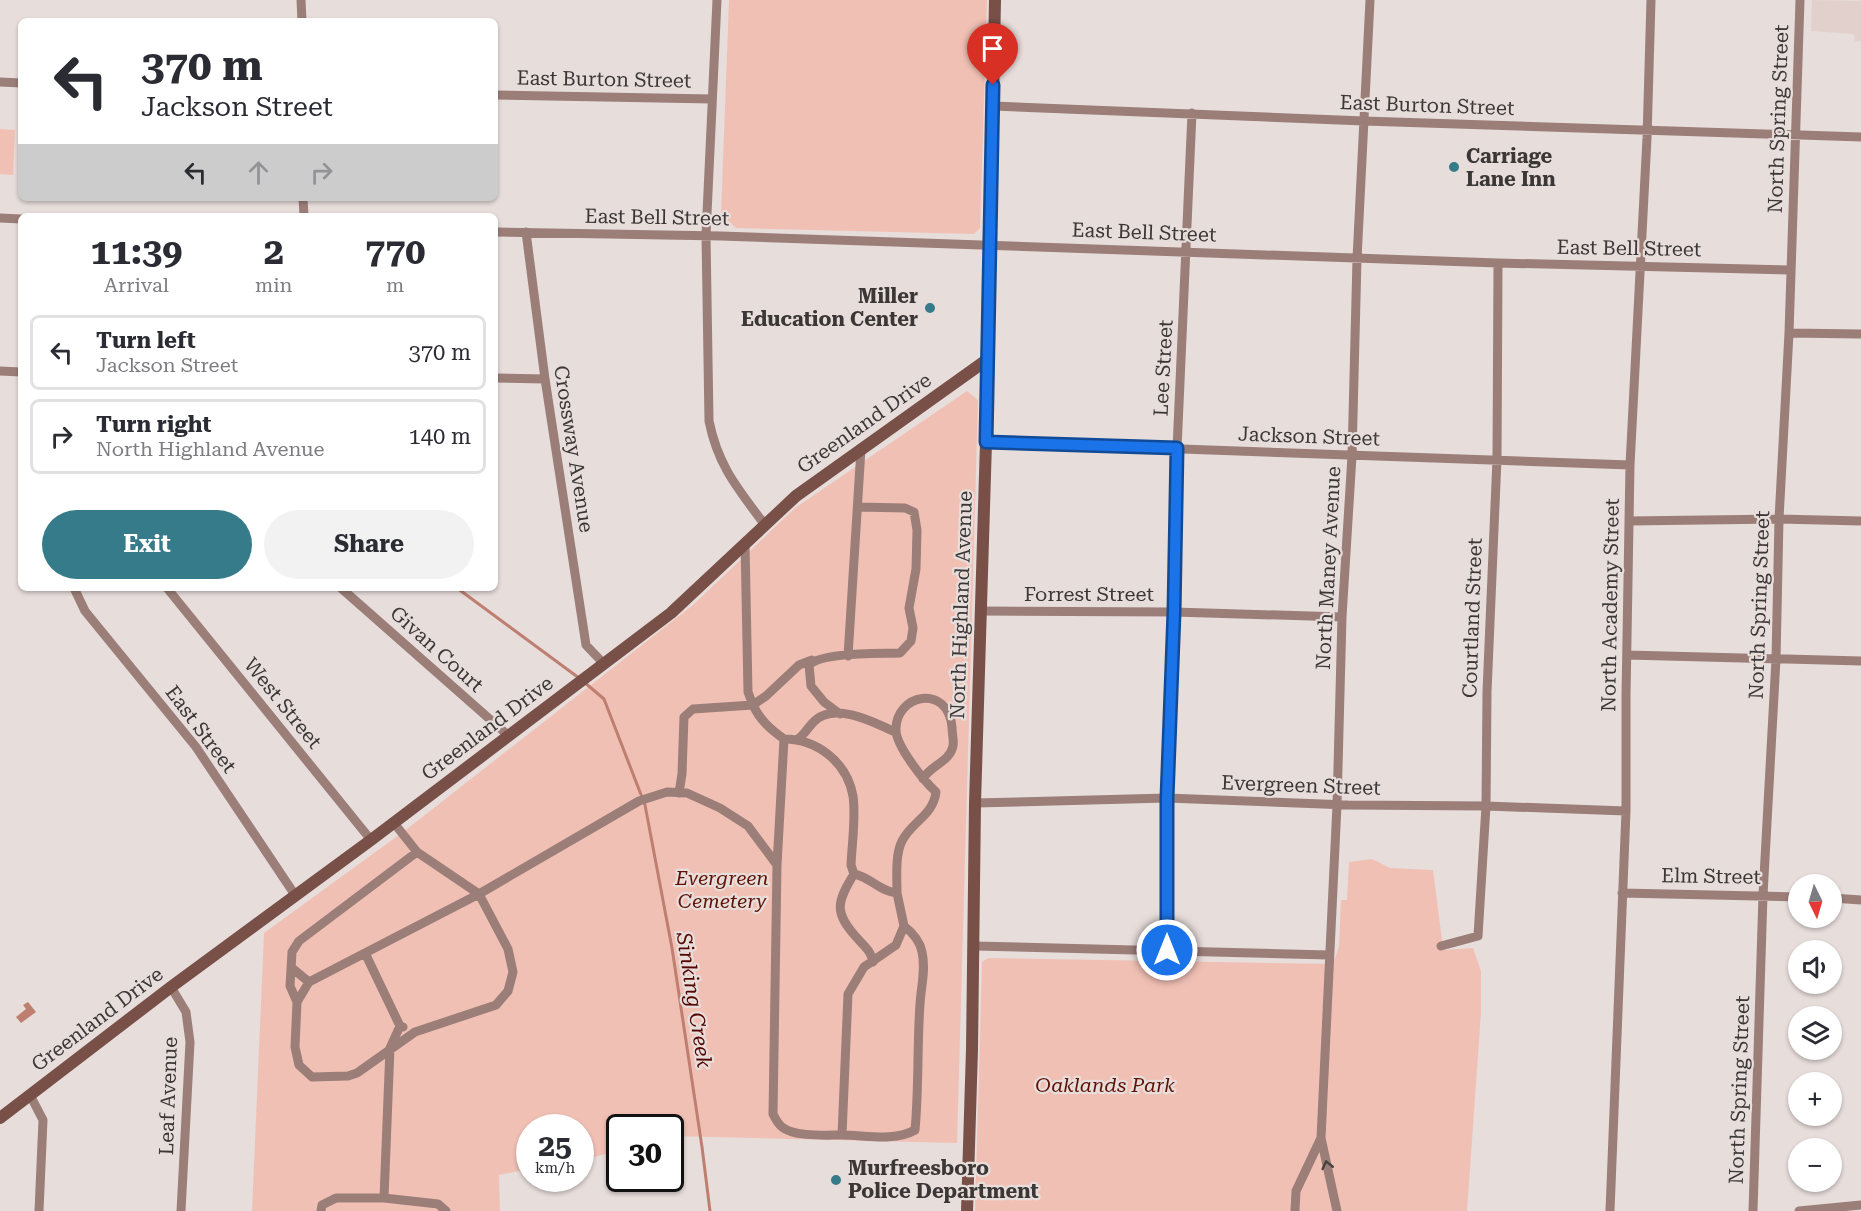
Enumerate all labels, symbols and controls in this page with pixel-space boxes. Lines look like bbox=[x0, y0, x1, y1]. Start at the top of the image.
pin bbox=[967, 23, 1018, 85]
street label: North Spring Street bbox=[1763, 24, 1793, 214]
icon: arrive bbox=[976, 32, 1009, 65]
text: 370 m bbox=[141, 41, 263, 90]
icon: left bbox=[42, 42, 120, 120]
street label: East Burton Street bbox=[516, 65, 692, 93]
street label: East Burton Street bbox=[1339, 90, 1515, 120]
text: Jackson Street bbox=[141, 91, 333, 123]
place label: Carriage Lane Inn bbox=[1466, 144, 1556, 191]
icon: left bbox=[179, 156, 212, 189]
icon: ahead bbox=[242, 156, 275, 189]
icon: right bbox=[305, 156, 338, 189]
marker: Carriage Lane Inn bbox=[1447, 160, 1461, 174]
street label: East Bell Street bbox=[584, 204, 730, 230]
street label: East Bell Street bbox=[1071, 217, 1217, 247]
text: 11:39 bbox=[91, 231, 182, 273]
text: 2 bbox=[264, 231, 284, 273]
text: 770 bbox=[365, 231, 425, 273]
street label: East Bell Street bbox=[1556, 235, 1702, 261]
text: Arrival bbox=[104, 273, 169, 297]
text: min bbox=[255, 273, 292, 297]
text: m bbox=[386, 273, 404, 297]
place label: Miller Education Center bbox=[741, 284, 918, 331]
marker: Miller Education Center bbox=[923, 301, 937, 315]
street label: Lee Street bbox=[1148, 318, 1178, 417]
text: Turn left bbox=[96, 328, 196, 353]
icon: left bbox=[45, 336, 78, 369]
text: 370 m bbox=[408, 340, 471, 365]
text: Jackson Street bbox=[96, 353, 238, 377]
street label: Crossway Avenue bbox=[549, 364, 599, 534]
street label: Greenland Drive bbox=[792, 368, 936, 478]
text: Turn right bbox=[96, 412, 211, 437]
icon: right bbox=[45, 420, 78, 453]
street label: Jackson Street bbox=[1238, 422, 1381, 450]
text: 140 m bbox=[408, 424, 471, 449]
text: North Highland Avenue bbox=[96, 437, 325, 461]
street label: North Maney Avenue bbox=[1311, 465, 1345, 670]
street label: North Highland Avenue bbox=[945, 490, 977, 720]
street label: North Academy Street bbox=[1596, 497, 1624, 712]
button: Exit bbox=[42, 510, 252, 579]
button: Share bbox=[264, 510, 474, 579]
street label: North Spring Street bbox=[1744, 510, 1774, 700]
street label: Courtland Street bbox=[1457, 537, 1487, 699]
street label: Forrest Street bbox=[1024, 582, 1155, 606]
street label: Givan Court bbox=[385, 601, 489, 697]
street label: West Street bbox=[239, 653, 327, 754]
street label: Greenland Drive bbox=[417, 671, 557, 785]
street label: East Street bbox=[160, 681, 242, 778]
street label: Evergreen Street bbox=[1221, 770, 1382, 800]
street label: Elm Street bbox=[1661, 863, 1762, 889]
park label: Evergreen Cemetery bbox=[674, 866, 769, 913]
north arrow bbox=[1788, 874, 1842, 928]
map controls bbox=[1788, 874, 1842, 1192]
position arrow bbox=[1135, 918, 1199, 982]
water label: Sinking Creek bbox=[671, 930, 717, 1070]
button: sound bbox=[1788, 940, 1842, 994]
street label: Greenland Drive bbox=[27, 962, 167, 1076]
street label: North Spring Street bbox=[1724, 995, 1754, 1185]
button: layers bbox=[1788, 1006, 1842, 1060]
street label: Leaf Avenue bbox=[154, 1036, 182, 1156]
button: + bbox=[1788, 1072, 1842, 1126]
park label: Oaklands Park bbox=[1035, 1073, 1175, 1097]
speed limit sign: 30 bbox=[606, 1114, 684, 1192]
text: 25 bbox=[538, 1128, 572, 1163]
button: − bbox=[1788, 1138, 1842, 1192]
place label: Murfreesboro Police Department bbox=[848, 1156, 1039, 1203]
text: km/h bbox=[535, 1159, 575, 1177]
one-way arrow bbox=[1322, 1160, 1335, 1170]
marker: Murfreesboro Police Department bbox=[829, 1173, 843, 1187]

